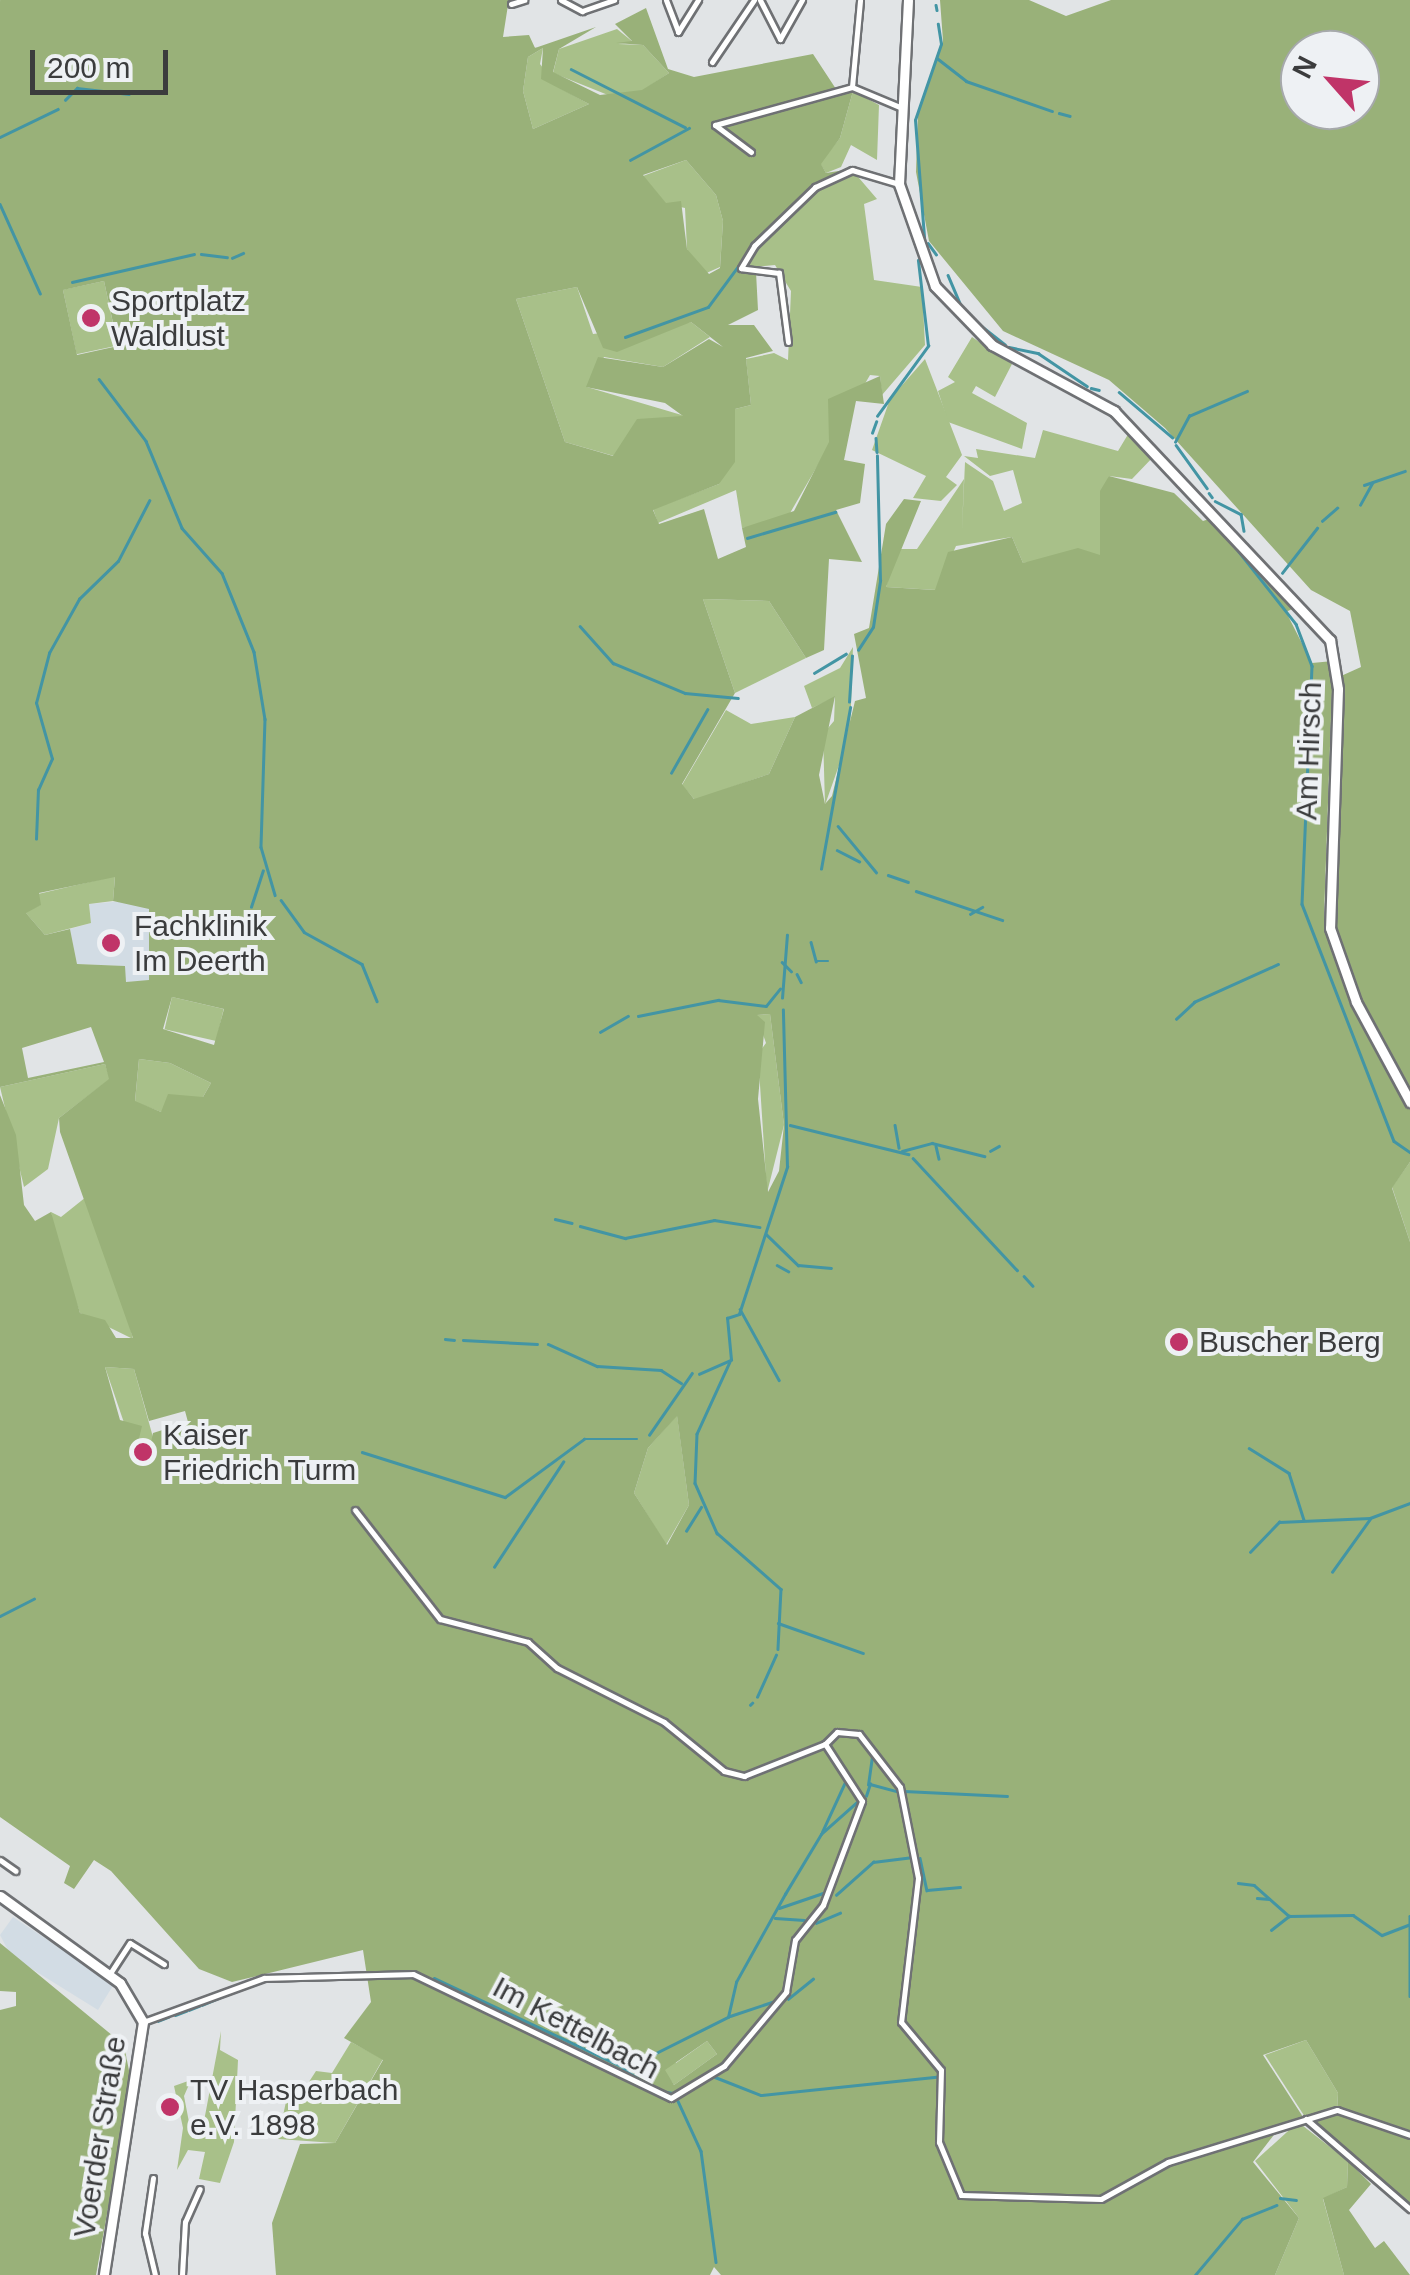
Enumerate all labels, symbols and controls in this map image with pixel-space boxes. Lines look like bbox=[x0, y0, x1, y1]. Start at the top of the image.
scale bar bbox=[35, 30, 172, 92]
north arrow bbox=[1280, 30, 1380, 130]
text: 200 m bbox=[47, 51, 130, 84]
text: N bbox=[1286, 51, 1323, 83]
place label: Sportplatz Waldlust bbox=[111, 283, 246, 354]
marker: Sportplatz Waldlust bbox=[80, 307, 102, 329]
street label: Am Hirsch bbox=[1289, 681, 1329, 821]
place label: Fachklinik Im Deerth bbox=[134, 908, 267, 978]
marker: Fachklinik Im Deerth bbox=[98, 930, 124, 956]
place label: Buscher Berg bbox=[1199, 1324, 1381, 1360]
marker: Buscher Berg bbox=[1168, 1331, 1190, 1353]
place label: Kaiser Friedrich Turm bbox=[163, 1417, 357, 1488]
marker: Kaiser Friedrich Turm bbox=[132, 1441, 154, 1463]
street label: Im Kettelbach bbox=[487, 1969, 665, 2087]
street label: Voerder Straße bbox=[66, 2034, 134, 2240]
place label: TV Hasperbach e.V. 1898 bbox=[190, 2072, 398, 2142]
marker: TV Hasperbach e.V. 1898 bbox=[159, 2096, 181, 2118]

